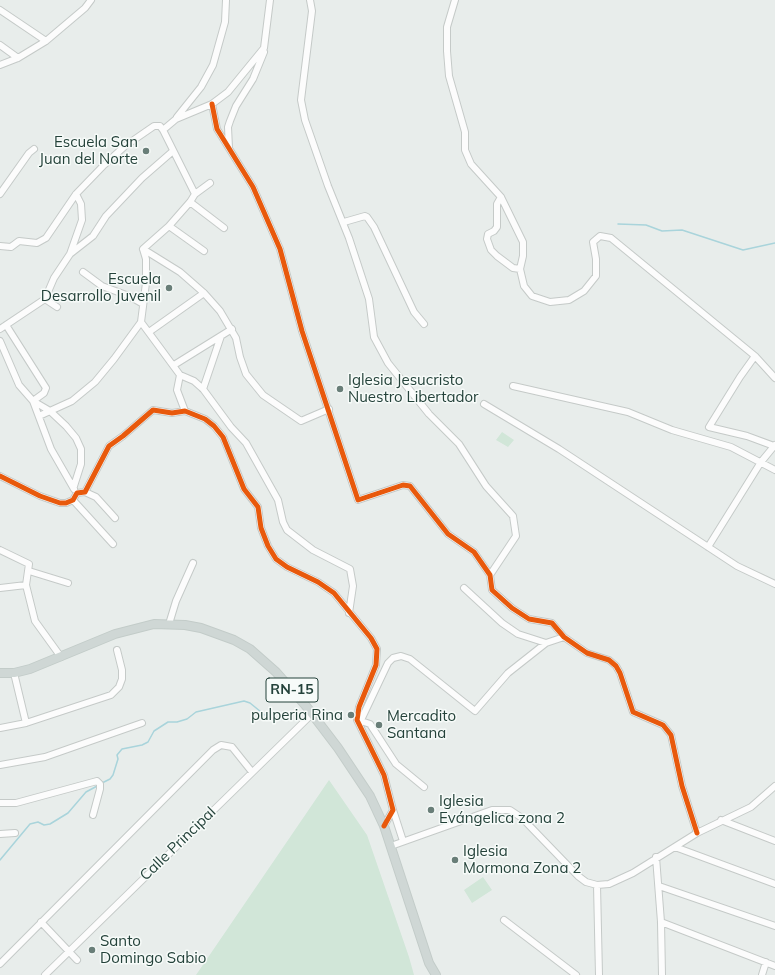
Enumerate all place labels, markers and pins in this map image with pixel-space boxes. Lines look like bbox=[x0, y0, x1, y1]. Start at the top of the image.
place label: Escuela San Juan del Norte bbox=[39, 133, 138, 168]
marker: Escuela San Juan del Norte bbox=[141, 146, 151, 156]
place label: Escuela Desarrollo Juvenil bbox=[41, 270, 161, 305]
marker: Escuela Desarrollo Juvenil bbox=[164, 283, 174, 293]
place label: Iglesia Jesucristo Nuestro Libertador bbox=[348, 371, 478, 406]
marker: Iglesia Jesucristo Nuestro Libertador bbox=[335, 384, 345, 394]
place label: pulperia Rina bbox=[251, 706, 343, 724]
place label: Mercadito Santana bbox=[387, 707, 456, 742]
marker: pulperia Rina bbox=[346, 710, 356, 720]
marker: Mercadito Santana bbox=[374, 720, 384, 730]
place label: Iglesia Evángelica zona 2 bbox=[439, 792, 565, 827]
marker: Iglesia Evángelica zona 2 bbox=[426, 805, 436, 815]
place label: Iglesia Mormona Zona 2 bbox=[463, 842, 581, 877]
marker: Iglesia Mormona Zona 2 bbox=[450, 855, 460, 865]
place label: Santo Domingo Sabio bbox=[100, 932, 206, 967]
marker: Santo Domingo Sabio bbox=[87, 945, 97, 955]

